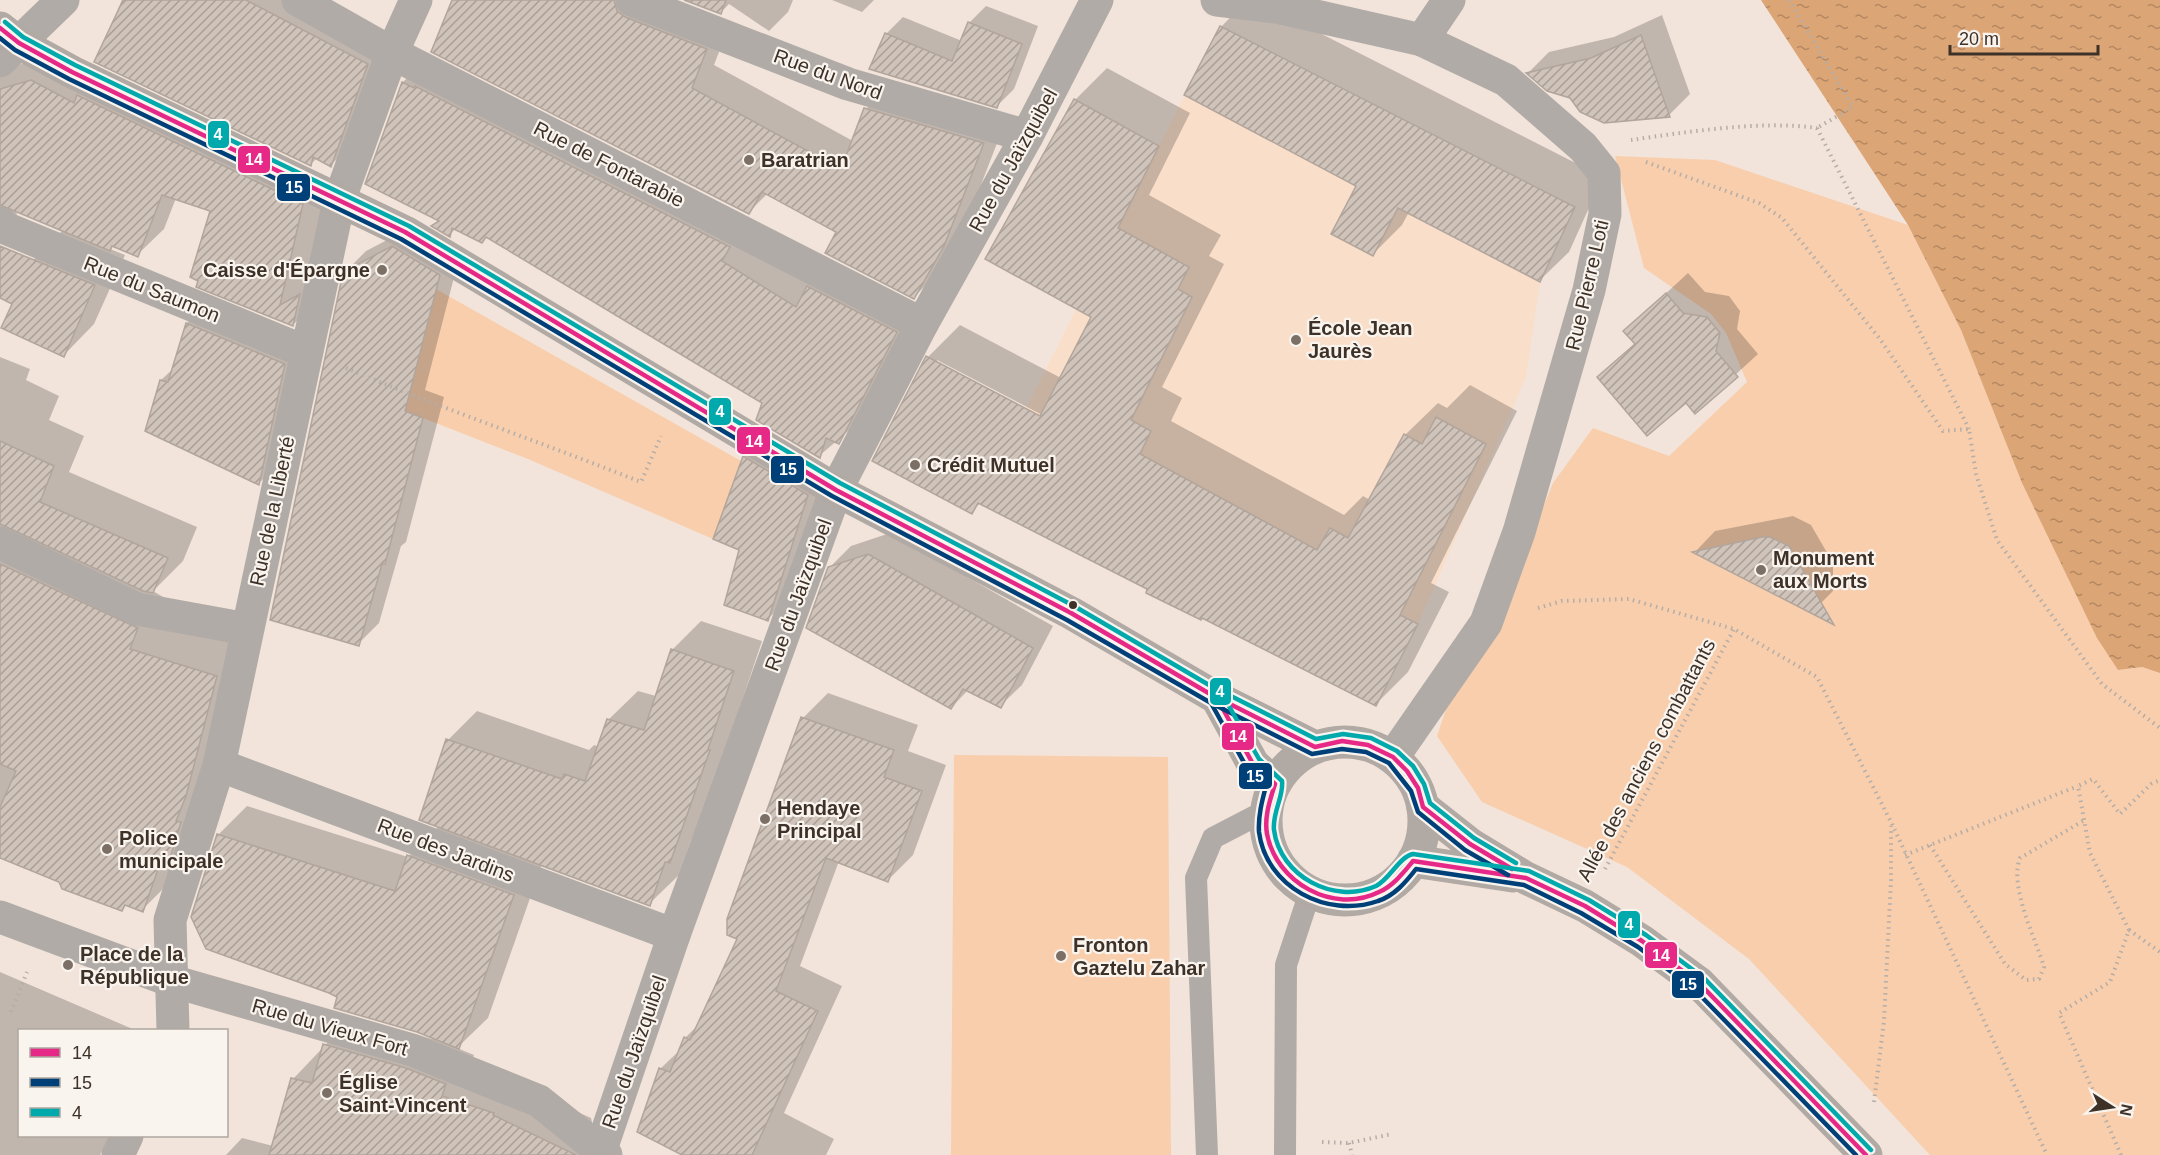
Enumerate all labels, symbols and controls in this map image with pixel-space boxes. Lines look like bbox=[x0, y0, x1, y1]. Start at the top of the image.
scale bar bbox=[1950, 18, 2098, 56]
text: 20 m bbox=[1959, 29, 1999, 49]
street label: Rue du Nord bbox=[771, 44, 885, 104]
street label: Rue du Jaïzquibel bbox=[965, 85, 1061, 235]
street label: Rue de Fontarabie bbox=[530, 117, 688, 211]
line badge: 4 bbox=[207, 120, 230, 149]
text: 4 bbox=[214, 126, 223, 143]
line badge: 14 bbox=[237, 145, 271, 174]
place label: Baratrian bbox=[761, 149, 849, 171]
text: 14 bbox=[245, 151, 263, 168]
marker: Baratrian bbox=[742, 153, 756, 167]
line badge: 15 bbox=[276, 173, 311, 202]
text: 15 bbox=[285, 179, 303, 196]
street label: Rue Pierre Loti bbox=[1561, 218, 1613, 352]
street label: Rue du Saumon bbox=[81, 252, 223, 326]
place label: Caisse d'Épargne bbox=[203, 259, 370, 281]
marker: Caisse d'Épargne bbox=[375, 263, 389, 277]
place label: École Jean Jaurès bbox=[1308, 317, 1413, 362]
marker: École Jean Jaurès bbox=[1289, 333, 1303, 347]
line badge: 4 bbox=[708, 397, 732, 426]
text: 4 bbox=[716, 403, 725, 420]
line badge: 14 bbox=[736, 426, 771, 455]
text: 14 bbox=[745, 433, 763, 450]
street label: Rue de la Liberté bbox=[245, 434, 299, 588]
place label: Crédit Mutuel bbox=[927, 454, 1055, 476]
line badge: 15 bbox=[770, 455, 805, 484]
marker: Crédit Mutuel bbox=[908, 458, 922, 472]
text: 15 bbox=[779, 461, 797, 478]
street label: Rue du Jaïzquibel bbox=[760, 516, 836, 674]
place label: Monument aux Morts bbox=[1773, 547, 1874, 592]
marker: Monument aux Morts bbox=[1754, 563, 1768, 577]
unlabelled marker bbox=[1067, 599, 1079, 611]
street label: Allée des anciens combattants bbox=[1573, 635, 1719, 885]
line badge: 4 bbox=[1209, 677, 1232, 706]
text: 4 bbox=[1216, 683, 1225, 700]
line badge: 14 bbox=[1221, 722, 1255, 751]
text: 14 bbox=[1229, 728, 1247, 745]
line badge: 15 bbox=[1238, 762, 1273, 790]
text: 15 bbox=[1246, 768, 1264, 785]
place label: Hendaye Principal bbox=[777, 797, 861, 842]
marker: Hendaye Principal bbox=[758, 812, 772, 826]
street label: Rue des Jardins bbox=[375, 814, 517, 886]
place label: Police municipale bbox=[119, 827, 223, 872]
marker: Police municipale bbox=[100, 842, 114, 856]
line badge: 4 bbox=[1617, 910, 1641, 939]
text: 4 bbox=[1625, 916, 1634, 933]
place label: Fronton Gaztelu Zahar bbox=[1073, 934, 1205, 979]
line badge: 14 bbox=[1644, 941, 1678, 969]
place label: Place de la République bbox=[80, 943, 189, 988]
text: 14 bbox=[1652, 947, 1670, 964]
marker: Fronton Gaztelu Zahar bbox=[1054, 949, 1068, 963]
marker: Place de la République bbox=[61, 958, 75, 972]
line badge: 15 bbox=[1671, 970, 1705, 999]
street label: Rue du Jaïzquibel bbox=[598, 973, 670, 1131]
text: 15 bbox=[1679, 976, 1697, 993]
street label: Rue du Vieux Fort bbox=[250, 994, 411, 1060]
legend bbox=[18, 1029, 228, 1137]
text: 14 bbox=[72, 1043, 92, 1063]
place label: Église Saint-Vincent bbox=[339, 1071, 467, 1116]
text: 15 bbox=[72, 1073, 92, 1093]
north arrow bbox=[2082, 1077, 2142, 1137]
marker: Église Saint-Vincent bbox=[320, 1086, 334, 1100]
text: 4 bbox=[72, 1103, 82, 1123]
text: N bbox=[2117, 1103, 2136, 1117]

